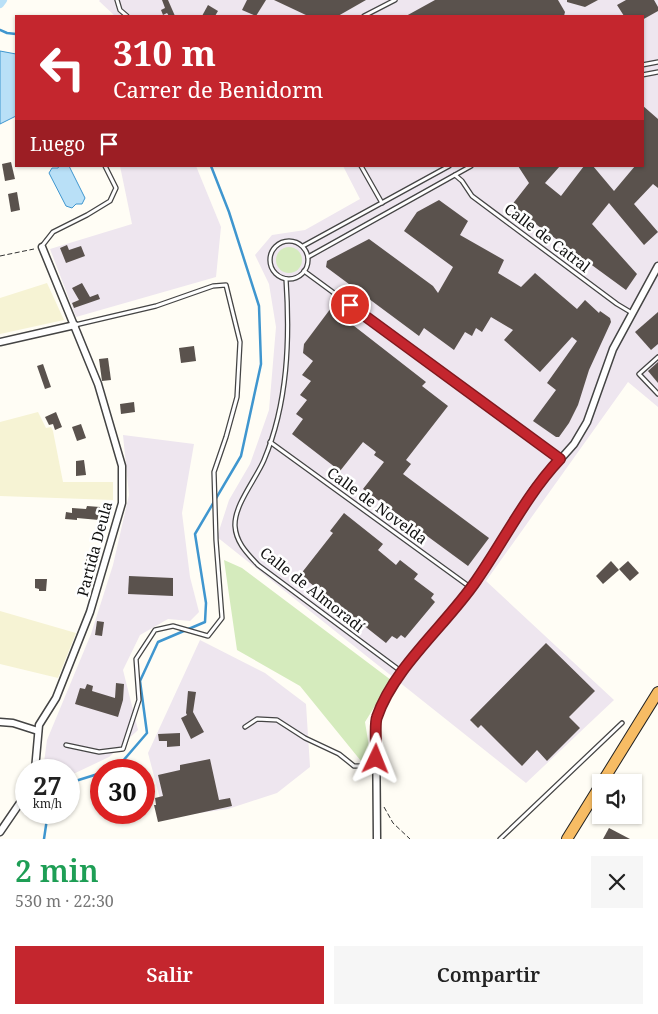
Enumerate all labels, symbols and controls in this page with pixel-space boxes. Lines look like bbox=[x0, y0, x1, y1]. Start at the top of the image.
text: 310 m bbox=[113, 29, 216, 76]
icon: left bbox=[30, 35, 95, 100]
text: Carrer de Benidorm bbox=[113, 74, 323, 104]
icon: arrive bbox=[95, 130, 123, 158]
text: Luego bbox=[30, 131, 85, 157]
street label: Calle de Catral bbox=[501, 198, 595, 276]
pin bbox=[329, 284, 371, 326]
icon: arrive bbox=[336, 291, 364, 319]
street label: Calle de Novelda bbox=[324, 462, 432, 548]
street label: Partida Deula bbox=[72, 499, 116, 599]
street label: Calle de Almoradí bbox=[256, 542, 369, 636]
position arrow bbox=[349, 732, 401, 784]
speed limit sign: 30 bbox=[90, 759, 155, 824]
text: 27 bbox=[33, 768, 62, 802]
map controls bbox=[592, 774, 642, 824]
button: sound bbox=[592, 774, 642, 824]
text: km/h bbox=[33, 795, 62, 812]
text: 2 min bbox=[15, 850, 99, 891]
button: close bbox=[591, 856, 643, 908]
text: 530 m · 22:30 bbox=[15, 890, 114, 912]
button: Salir bbox=[15, 946, 324, 1004]
button: Compartir bbox=[334, 946, 643, 1004]

